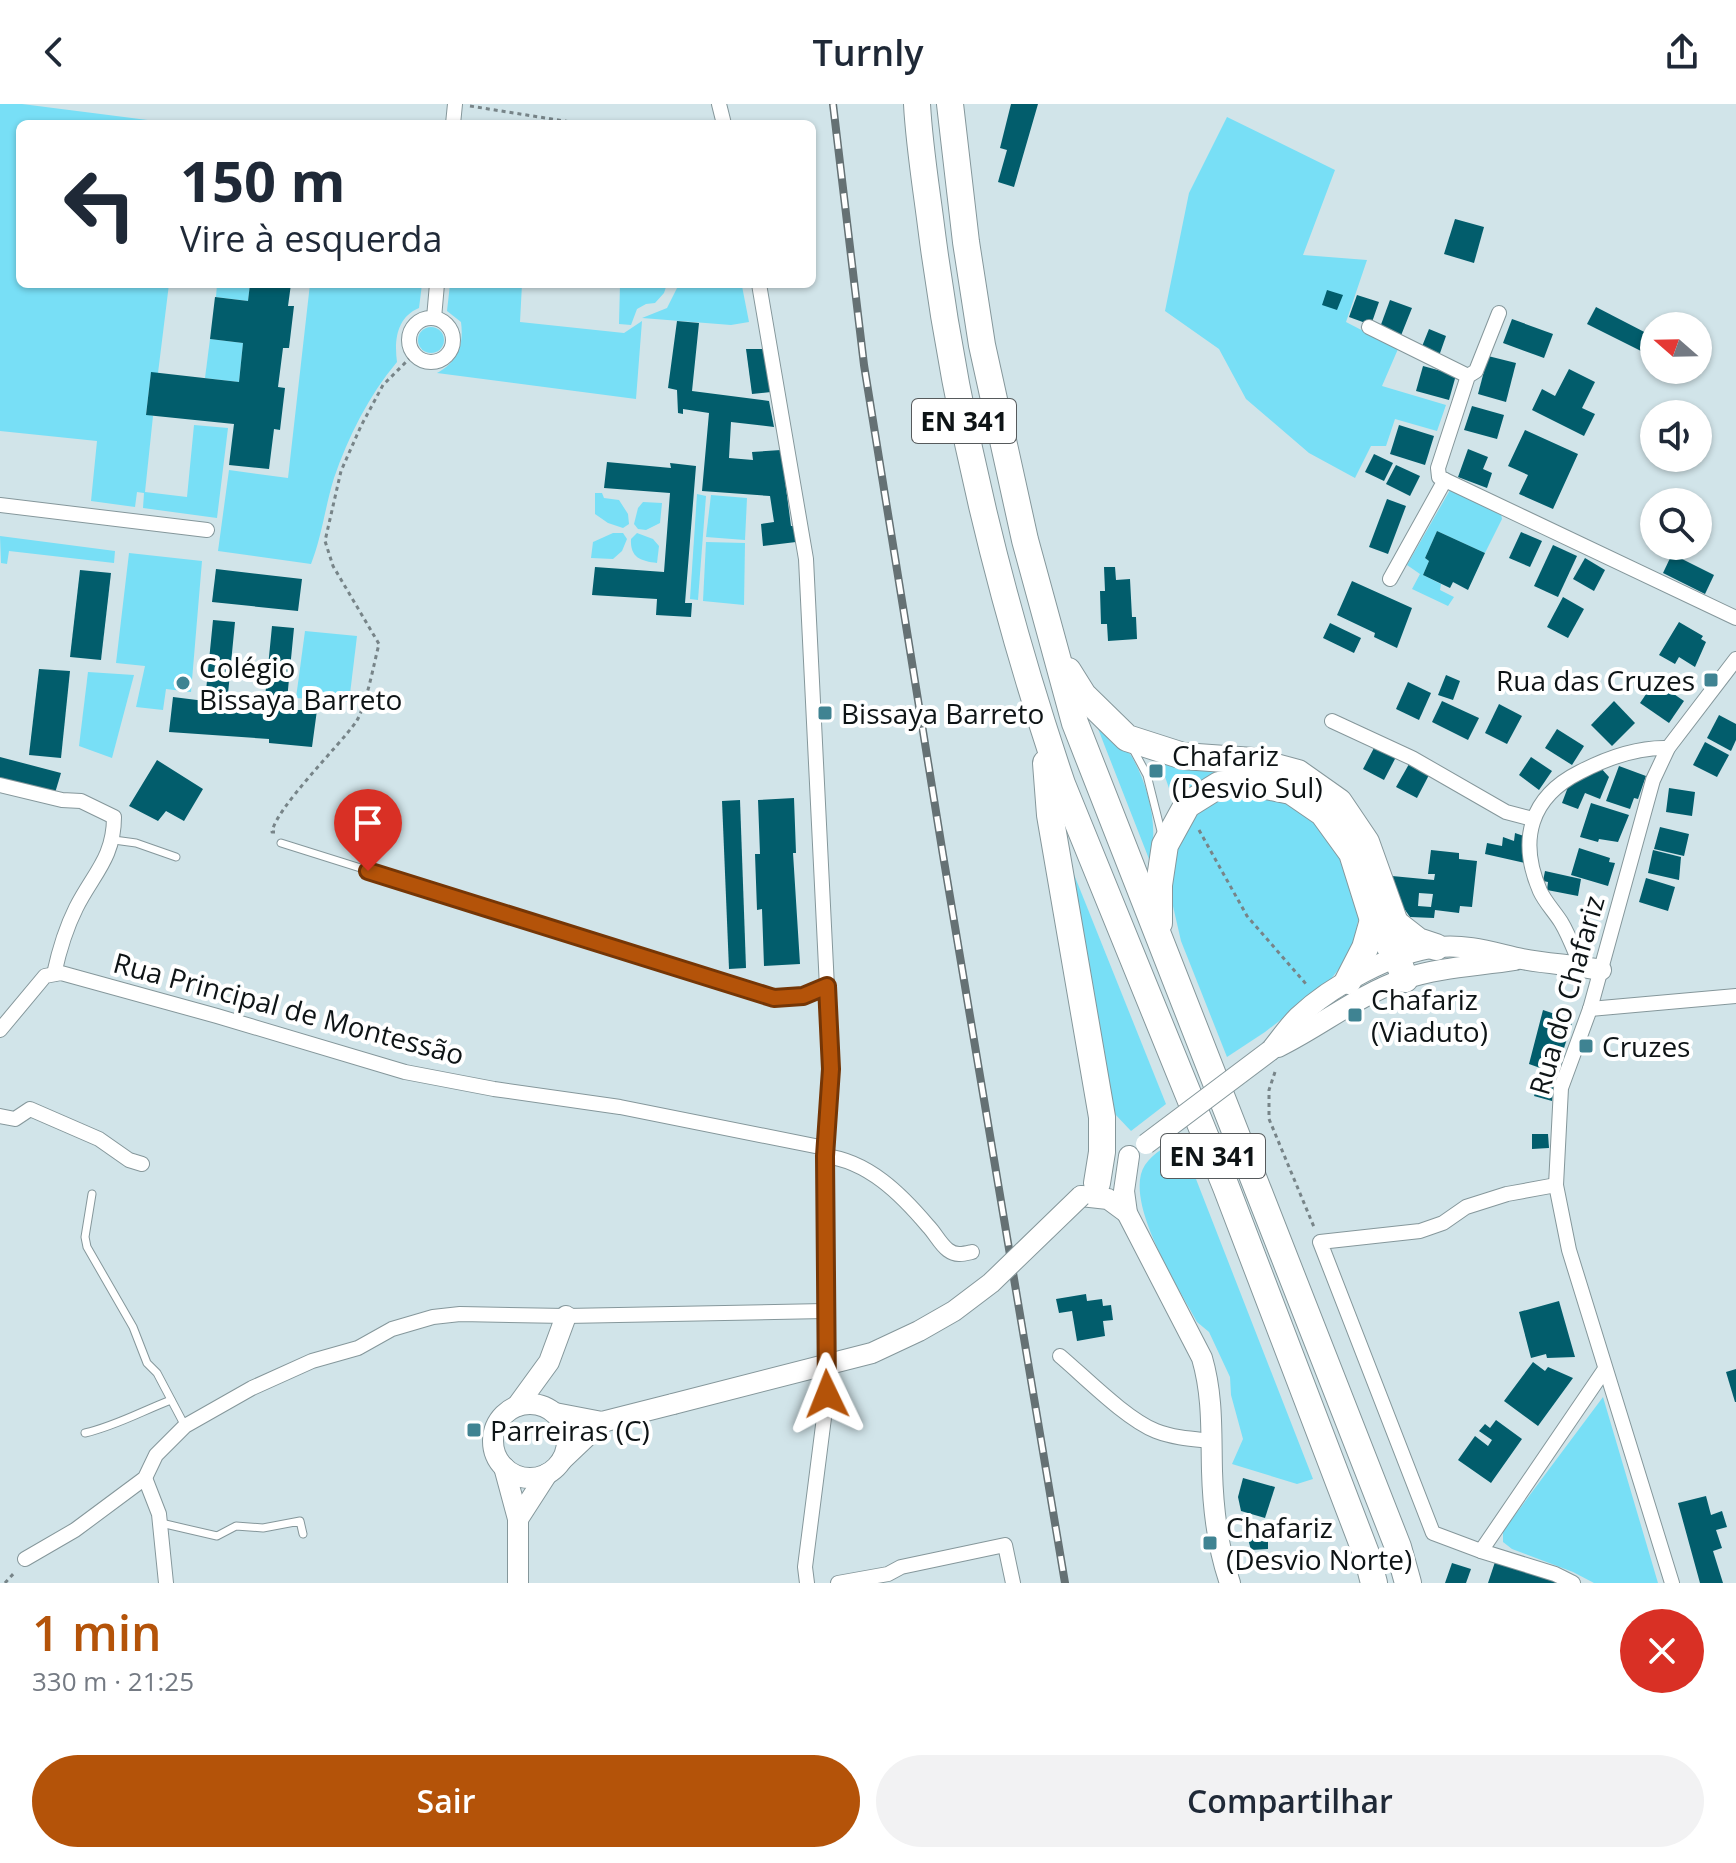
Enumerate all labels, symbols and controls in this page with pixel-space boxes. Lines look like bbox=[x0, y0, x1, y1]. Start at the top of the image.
text: Turnly bbox=[813, 28, 923, 77]
icon: back bbox=[32, 30, 76, 74]
icon: share bbox=[1660, 30, 1704, 74]
text: 150 m bbox=[180, 142, 346, 218]
icon: left bbox=[48, 152, 152, 256]
text: Vire à esquerda bbox=[180, 214, 443, 263]
north arrow bbox=[1640, 312, 1712, 384]
map controls bbox=[1640, 312, 1712, 560]
road number: EN 341 bbox=[912, 399, 1016, 443]
button: sound bbox=[1640, 400, 1712, 472]
button: search bbox=[1640, 488, 1712, 560]
place label: Colégio Bissaya Barreto bbox=[199, 648, 402, 718]
place label: Rua das Cruzes bbox=[1496, 661, 1695, 699]
marker: Rua das Cruzes bbox=[1702, 671, 1720, 689]
marker: Colégio Bissaya Barreto bbox=[174, 674, 192, 692]
place label: Bissaya Barreto bbox=[841, 694, 1044, 732]
marker: Bissaya Barreto bbox=[816, 704, 834, 722]
place label: Chafariz (Desvio Sul) bbox=[1172, 736, 1323, 806]
marker: Chafariz (Desvio Sul) bbox=[1147, 762, 1165, 780]
pin bbox=[334, 789, 402, 871]
icon: arrive bbox=[346, 801, 390, 845]
street label: Rua do Chafariz bbox=[1519, 891, 1613, 1099]
street label: Rua Principal de Montessão bbox=[110, 943, 468, 1073]
place label: Chafariz (Viaduto) bbox=[1371, 980, 1488, 1050]
marker: Chafariz (Viaduto) bbox=[1346, 1006, 1364, 1024]
place label: Cruzes bbox=[1602, 1027, 1690, 1065]
marker: Cruzes bbox=[1577, 1037, 1595, 1055]
road number: EN 341 bbox=[1161, 1134, 1265, 1178]
position arrow bbox=[785, 1352, 869, 1436]
place label: Parreiras (C) bbox=[490, 1411, 650, 1449]
marker: Parreiras (C) bbox=[465, 1421, 483, 1439]
place label: Chafariz (Desvio Norte) bbox=[1226, 1508, 1412, 1578]
marker: Chafariz (Desvio Norte) bbox=[1201, 1534, 1219, 1552]
text: 1 min bbox=[32, 1600, 162, 1665]
button: close bbox=[1620, 1609, 1704, 1693]
text: 330 m · 21:25 bbox=[32, 1663, 194, 1699]
button: Sair bbox=[32, 1755, 860, 1847]
button: Compartilhar bbox=[876, 1755, 1704, 1847]

